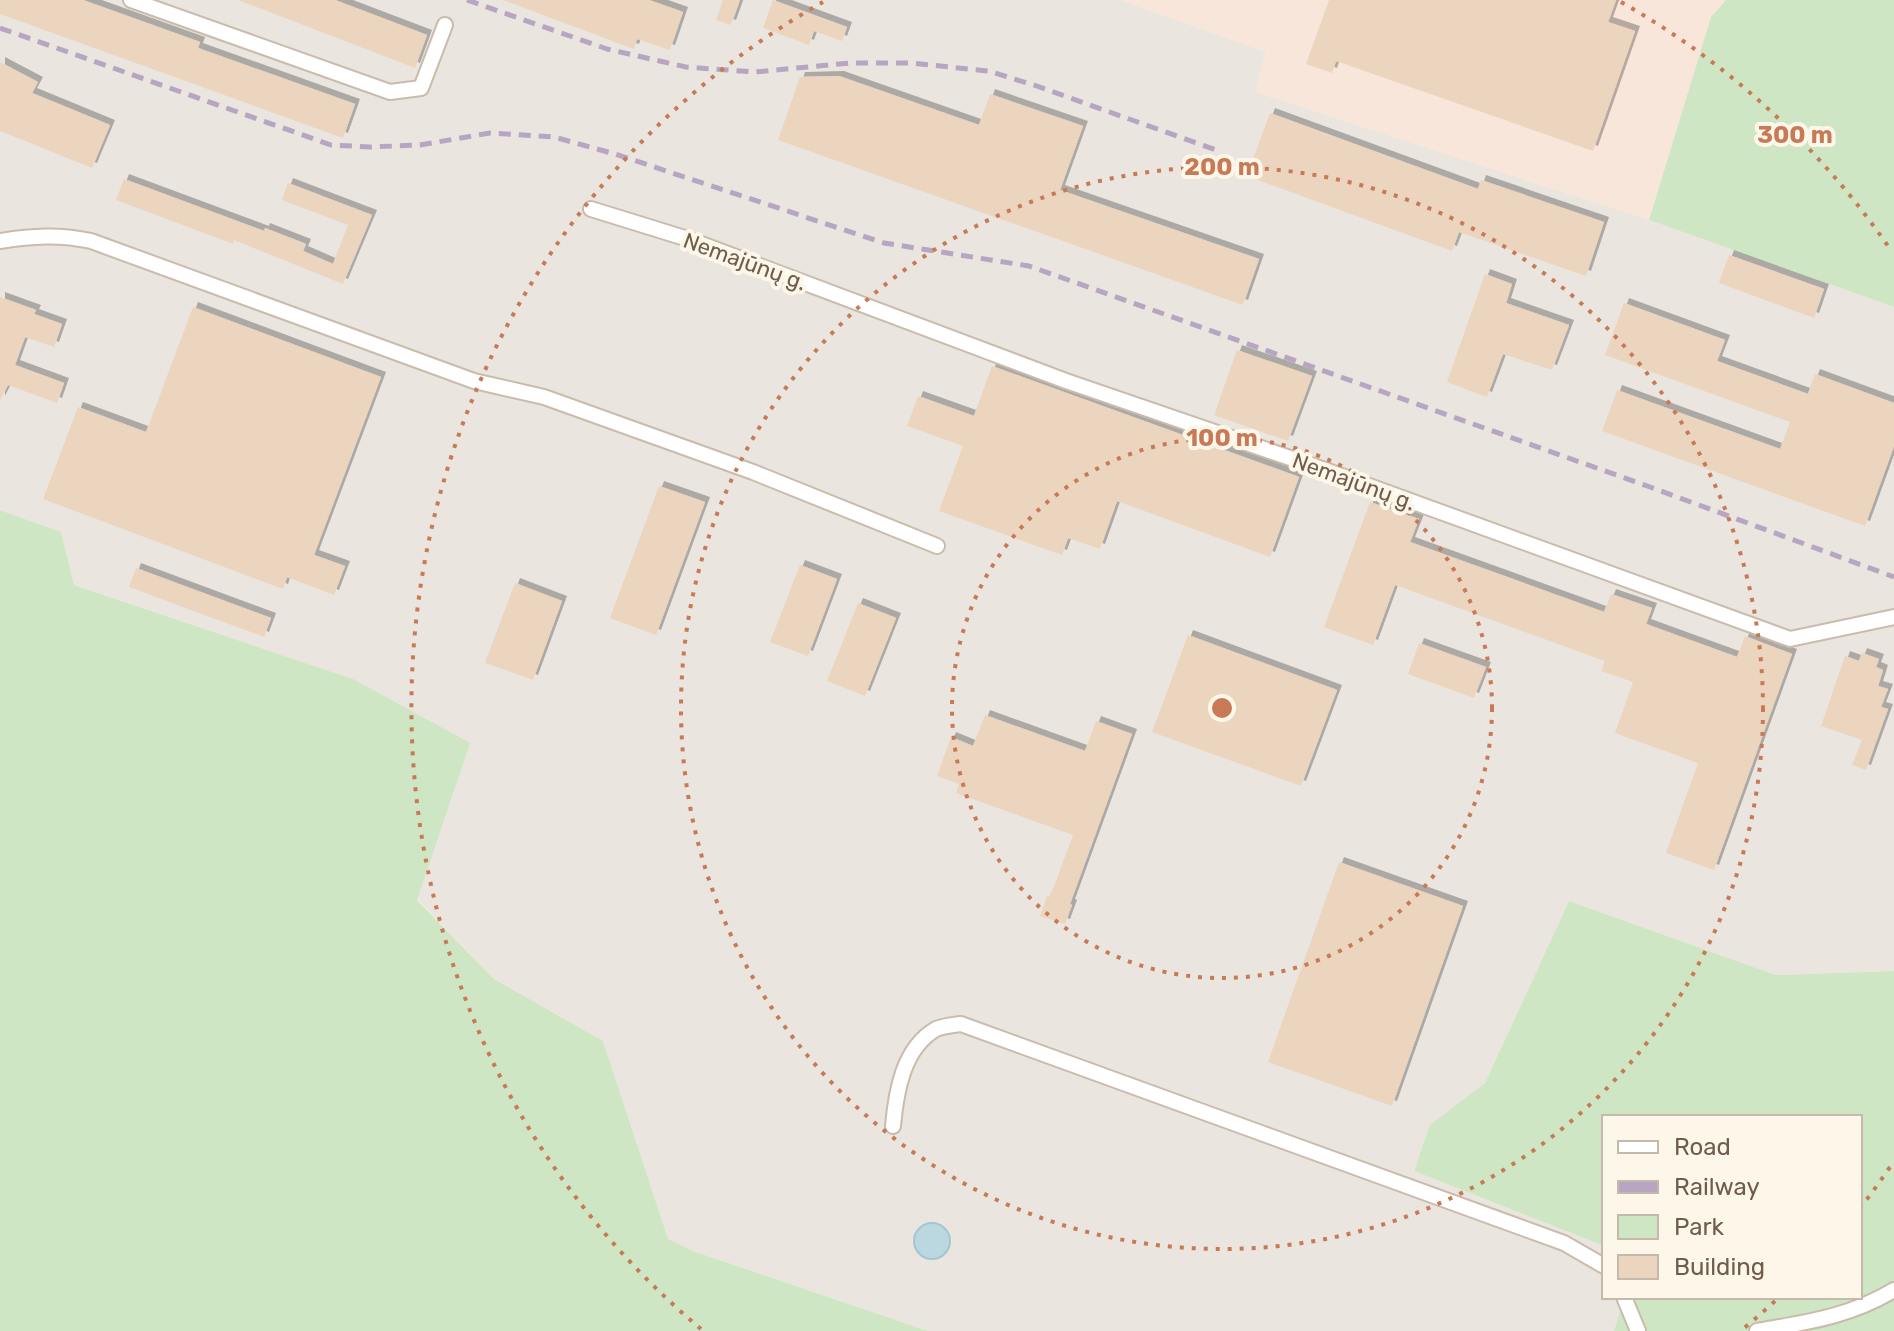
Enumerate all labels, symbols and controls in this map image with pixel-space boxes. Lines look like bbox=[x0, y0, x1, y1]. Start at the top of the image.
text: 300 m bbox=[1757, 121, 1833, 149]
text: 200 m bbox=[1184, 153, 1260, 181]
street label: Nemajūnų g. bbox=[680, 227, 810, 296]
text: 100 m bbox=[1186, 424, 1258, 452]
street label: Nemajūnų g. bbox=[1289, 447, 1419, 516]
centre of rings bbox=[1208, 694, 1236, 722]
legend bbox=[1602, 1115, 1862, 1299]
text: Road bbox=[1674, 1133, 1731, 1161]
text: Railway bbox=[1674, 1173, 1760, 1201]
text: Park bbox=[1674, 1213, 1725, 1241]
text: Building bbox=[1674, 1253, 1765, 1281]

